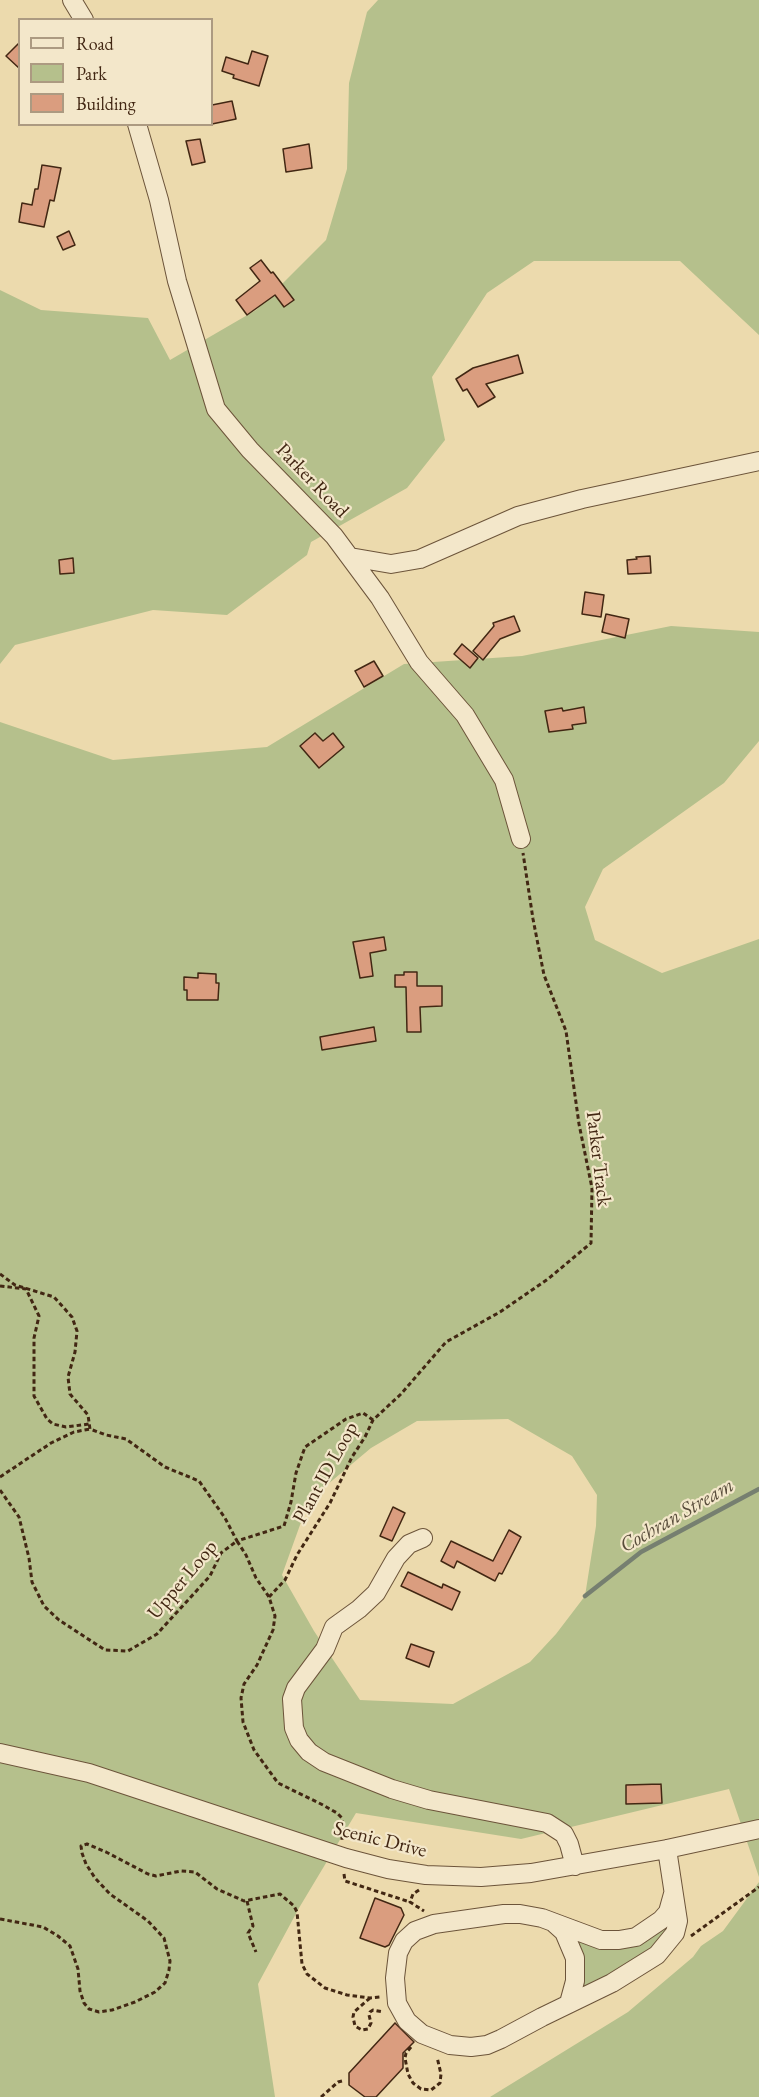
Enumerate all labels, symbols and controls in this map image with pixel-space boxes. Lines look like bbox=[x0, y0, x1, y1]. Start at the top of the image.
legend bbox=[18, 18, 213, 126]
text: Road bbox=[76, 32, 114, 55]
text: Park bbox=[76, 62, 107, 85]
text: Building bbox=[76, 92, 136, 115]
street label: Parker Road bbox=[271, 439, 353, 523]
street label: Parker Track bbox=[580, 1110, 616, 1208]
street label: Plant ID Loop bbox=[288, 1418, 364, 1528]
water label: Cochran Stream bbox=[616, 1473, 738, 1559]
street label: Upper Loop bbox=[143, 1536, 223, 1624]
street label: Scenic Drive bbox=[331, 1817, 429, 1863]

